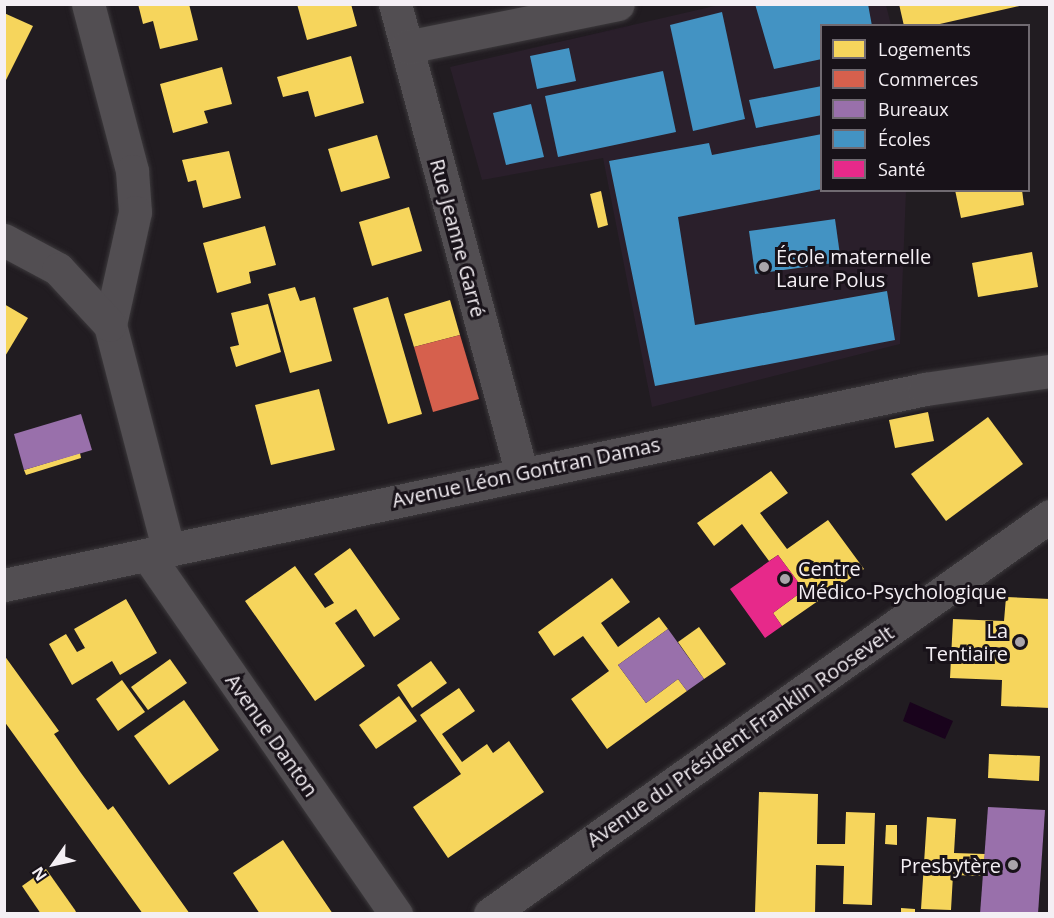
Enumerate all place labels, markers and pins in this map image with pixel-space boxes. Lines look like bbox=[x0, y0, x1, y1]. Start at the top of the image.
place label: École maternelle Laure Polus bbox=[776, 244, 931, 291]
marker: École maternelle Laure Polus bbox=[757, 260, 771, 274]
place label: Centre Médico-Psychologique bbox=[798, 556, 1007, 603]
marker: Centre Médico-Psychologique bbox=[776, 570, 794, 588]
place label: La Tentiaire bbox=[926, 618, 1008, 665]
marker: La Tentiaire bbox=[1013, 635, 1027, 649]
place label: Presbytère bbox=[900, 853, 1001, 877]
marker: Presbytère bbox=[1006, 858, 1020, 872]

